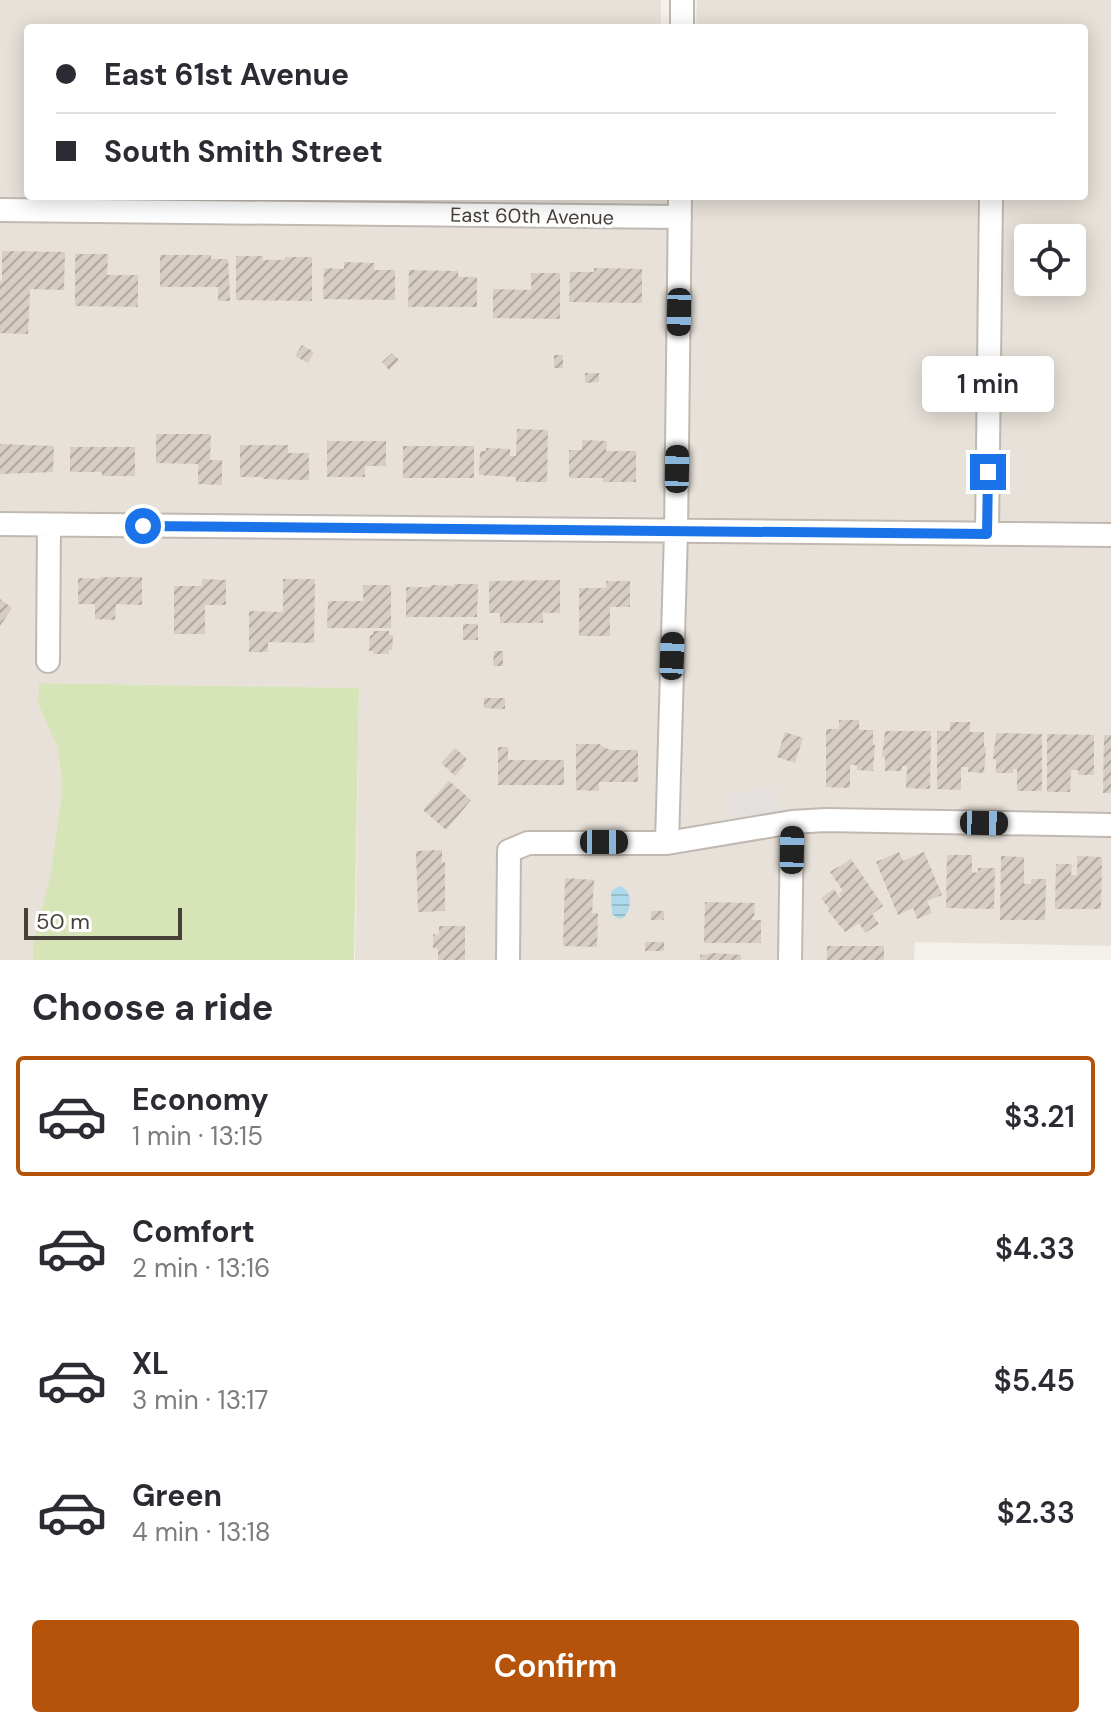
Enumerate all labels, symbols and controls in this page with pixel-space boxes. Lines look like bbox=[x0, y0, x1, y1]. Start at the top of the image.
text: East 61st Avenue bbox=[104, 55, 349, 94]
text: South Smith Street bbox=[104, 132, 383, 171]
street label: East 60th Avenue bbox=[450, 202, 614, 230]
map controls bbox=[1014, 224, 1086, 296]
button: locate bbox=[1014, 224, 1086, 296]
car bbox=[667, 288, 691, 336]
callout: 1 min bbox=[922, 356, 1054, 412]
text: 1 min bbox=[957, 367, 1019, 401]
car bbox=[665, 445, 689, 493]
route end bbox=[970, 454, 1006, 490]
route start bbox=[125, 508, 161, 544]
car bbox=[659, 632, 685, 680]
car bbox=[960, 811, 1008, 835]
car bbox=[780, 826, 804, 874]
car bbox=[580, 830, 628, 854]
scale bar bbox=[24, 904, 182, 940]
text: 50 m bbox=[36, 907, 90, 936]
text: Choose a ride bbox=[32, 984, 273, 1031]
icon: car bbox=[36, 1080, 108, 1152]
text: Economy bbox=[132, 1080, 269, 1119]
text: $3.21 bbox=[1004, 1097, 1075, 1136]
text: 1 min · 13:15 bbox=[132, 1119, 263, 1153]
icon: car bbox=[36, 1212, 108, 1284]
text: Comfort bbox=[132, 1212, 255, 1251]
text: $4.33 bbox=[995, 1229, 1075, 1268]
text: 2 min · 13:16 bbox=[132, 1251, 270, 1285]
icon: car bbox=[36, 1344, 108, 1416]
text: XL bbox=[132, 1344, 169, 1383]
text: $5.45 bbox=[994, 1361, 1075, 1400]
text: 3 min · 13:17 bbox=[132, 1383, 268, 1417]
icon: car bbox=[36, 1476, 108, 1548]
text: Green bbox=[132, 1476, 222, 1515]
text: $2.33 bbox=[997, 1493, 1075, 1532]
text: 4 min · 13:18 bbox=[132, 1515, 271, 1549]
button: Confirm bbox=[32, 1620, 1079, 1712]

